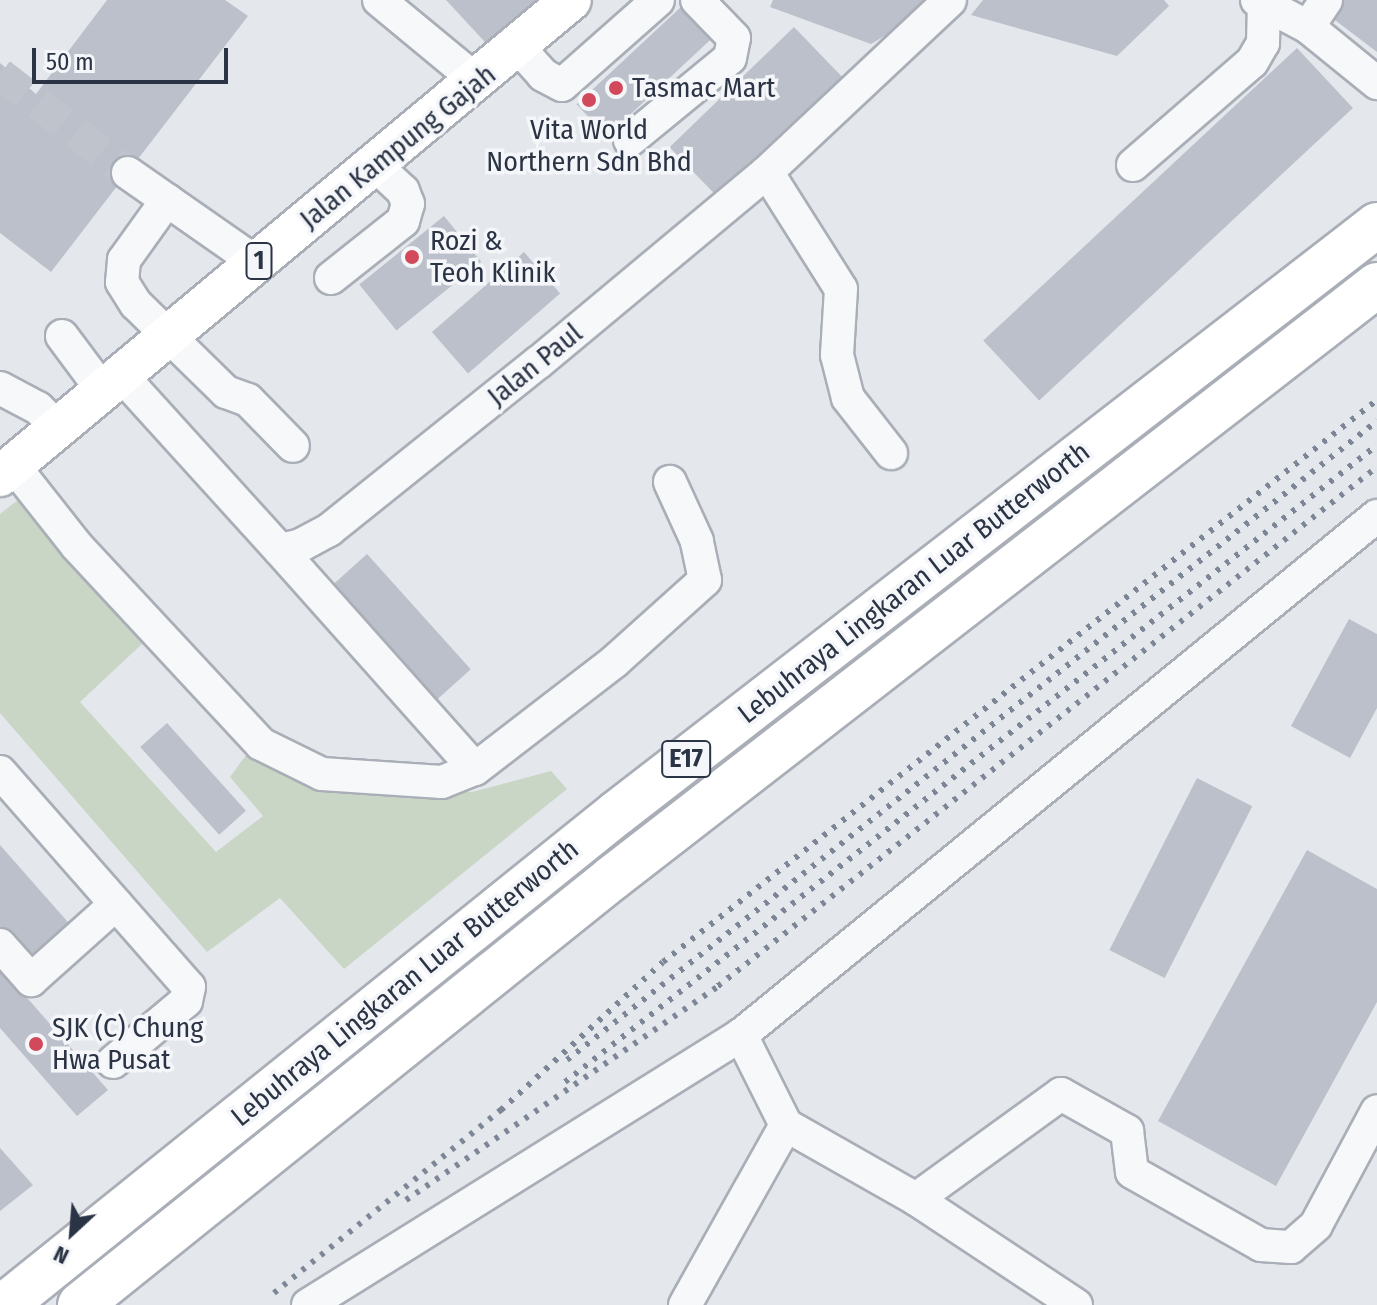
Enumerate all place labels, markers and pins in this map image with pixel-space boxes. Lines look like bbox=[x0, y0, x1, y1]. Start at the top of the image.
place label: Tasmac Mart bbox=[632, 71, 775, 105]
marker: Tasmac Mart bbox=[607, 79, 625, 97]
marker: Vita World Northern Sdn Bhd bbox=[580, 91, 598, 109]
place label: Vita World Northern Sdn Bhd bbox=[486, 113, 692, 179]
place label: Rozi & Teoh Klinik bbox=[430, 224, 555, 290]
marker: Rozi & Teoh Klinik bbox=[401, 246, 423, 268]
place label: SJK (C) Chung Hwa Pusat bbox=[52, 1011, 203, 1077]
marker: SJK (C) Chung Hwa Pusat bbox=[27, 1035, 45, 1053]

